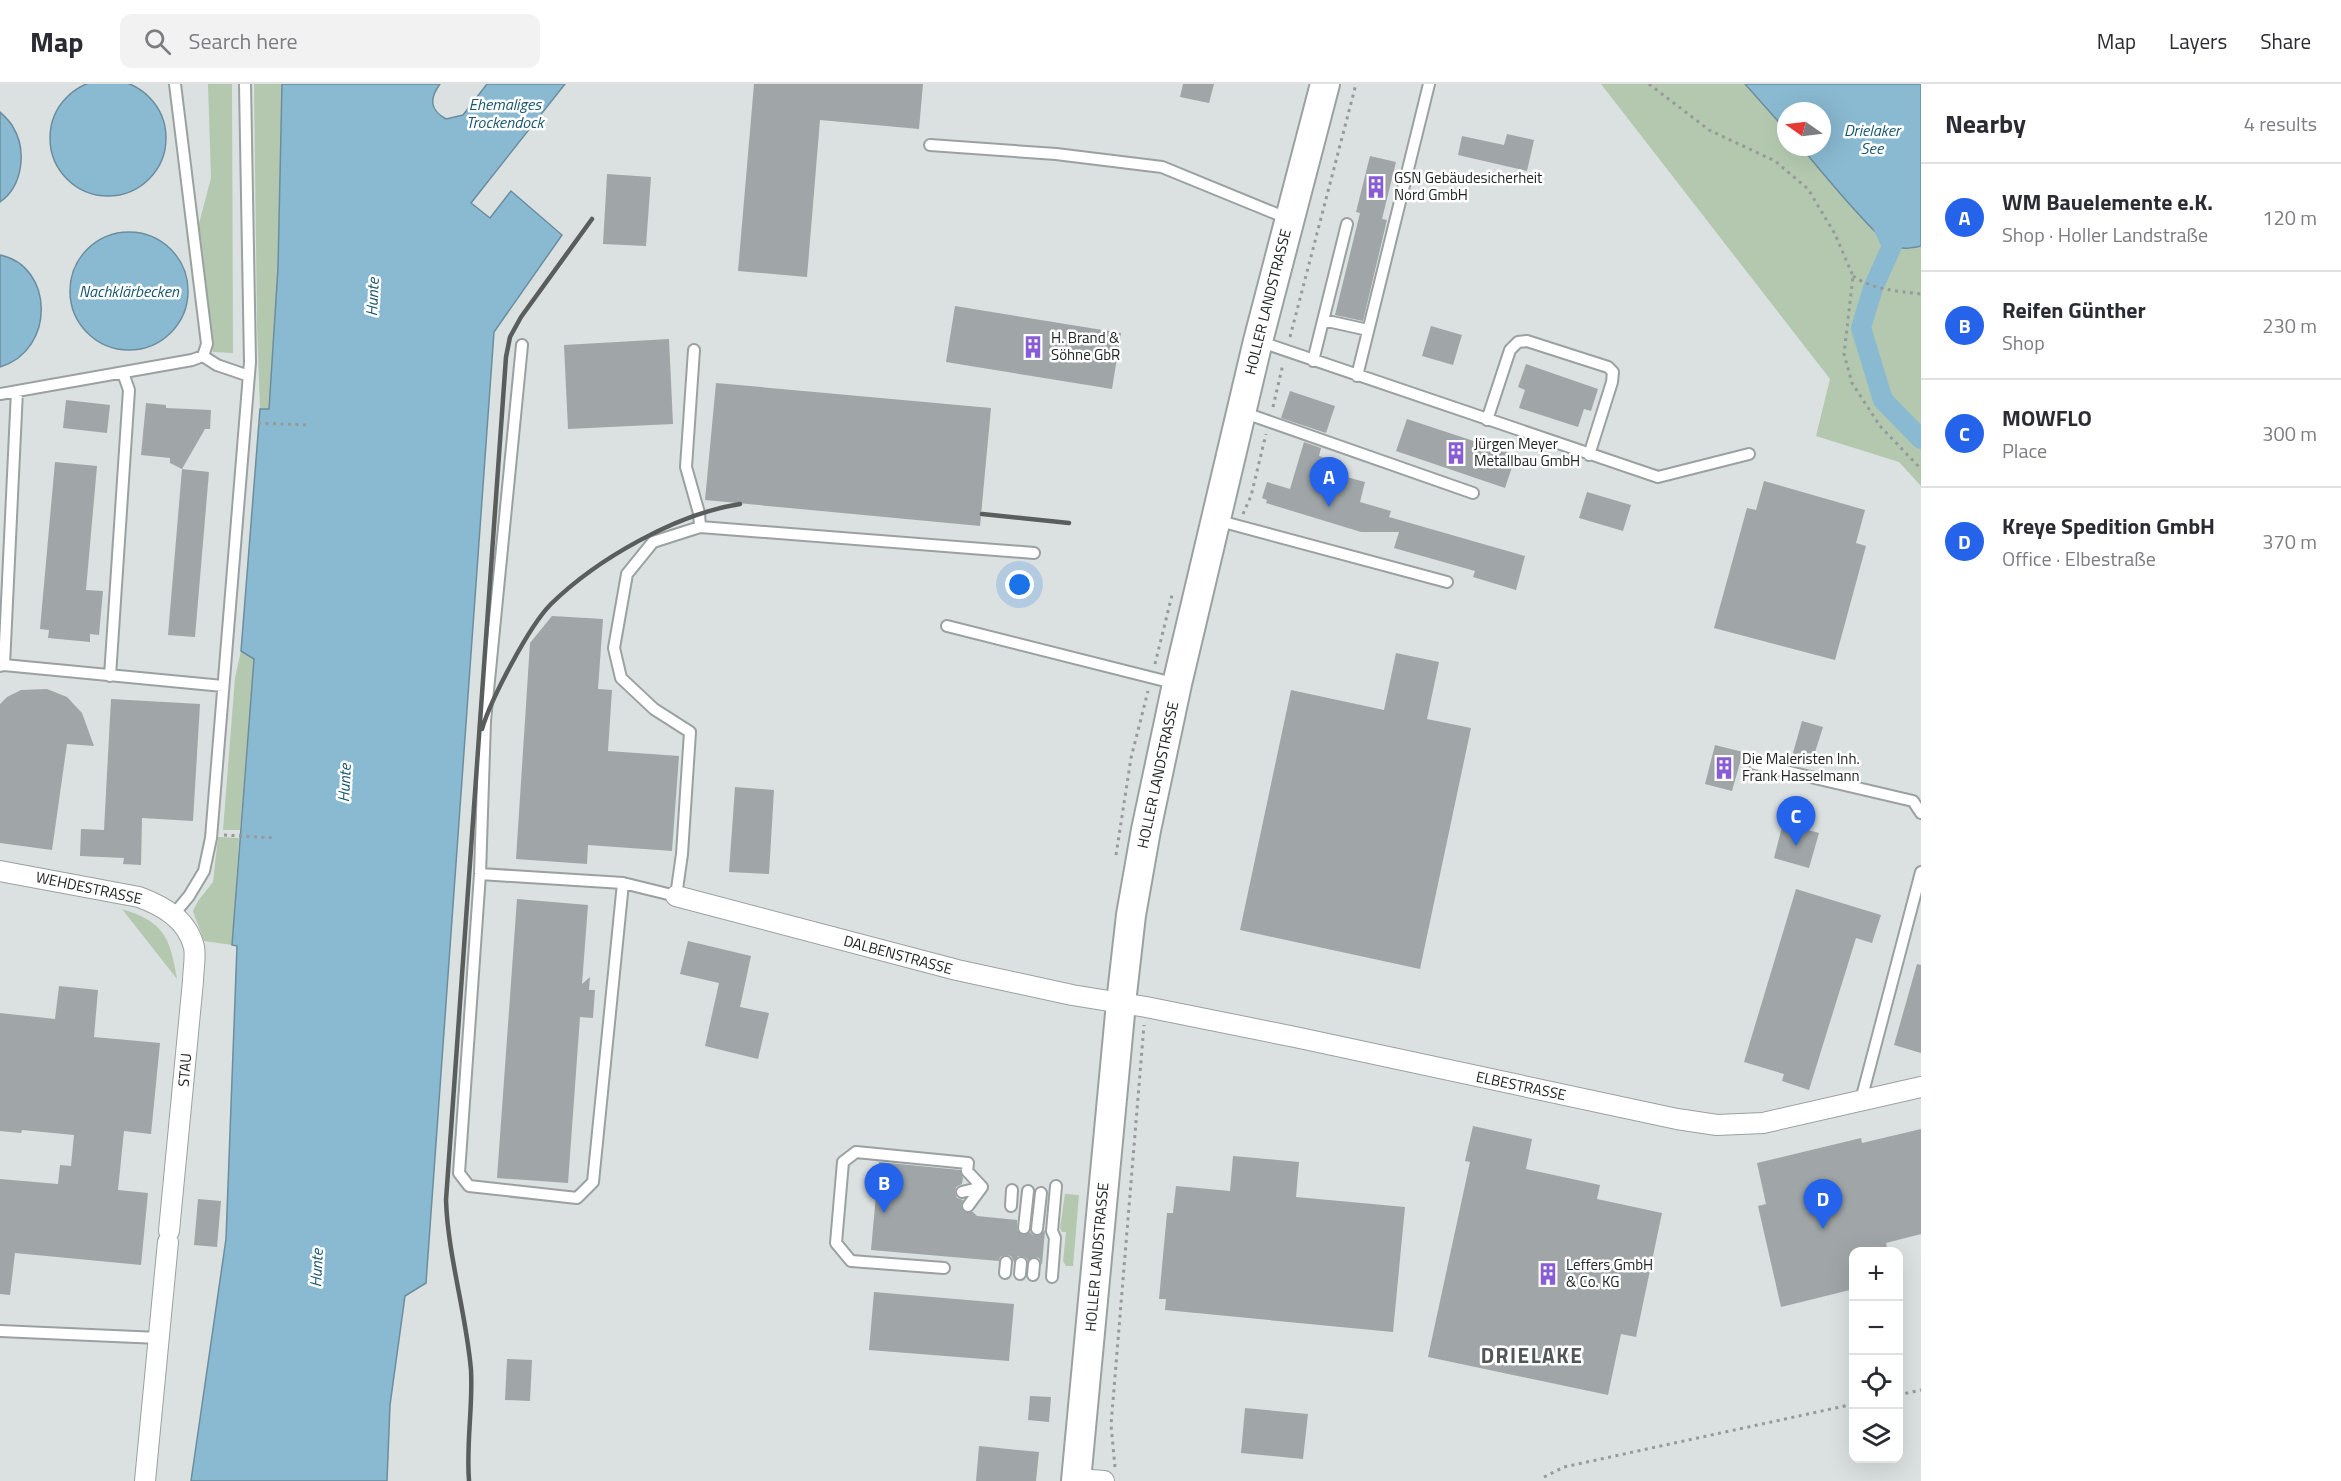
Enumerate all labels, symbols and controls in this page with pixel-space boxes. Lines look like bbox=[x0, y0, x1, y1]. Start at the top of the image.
search box bbox=[120, 14, 540, 68]
text: Map bbox=[30, 20, 84, 63]
text: Search here bbox=[189, 24, 298, 58]
icon: search bbox=[141, 25, 174, 58]
text: Map bbox=[2097, 25, 2136, 57]
text: Layers bbox=[2169, 25, 2227, 57]
text: Share bbox=[2260, 25, 2311, 57]
water label: Ehemaliges Trockendock bbox=[466, 92, 546, 134]
north arrow bbox=[1777, 102, 1831, 156]
text: Nearby bbox=[1945, 104, 2026, 143]
text: 4 results bbox=[2244, 108, 2317, 139]
water label: Drielaker See bbox=[1844, 118, 1902, 160]
place label: GSN Gebäudesicherheit Nord GmbH bbox=[1394, 166, 1543, 206]
building icon: GSN Gebäudesicherheit Nord GmbH bbox=[1363, 174, 1389, 200]
text: WM Bauelemente e.K. bbox=[2002, 185, 2213, 219]
text: A bbox=[1958, 202, 1971, 233]
text: 120 m bbox=[2262, 202, 2317, 233]
text: Shop · Holler Landstraße bbox=[2002, 219, 2208, 250]
street label: HOLLER LANDSTRASSE bbox=[1238, 226, 1297, 377]
water label: Hunte bbox=[359, 276, 385, 317]
water label: Nachklärbecken bbox=[79, 279, 180, 303]
text: Reifen Günther bbox=[2002, 293, 2146, 327]
text: B bbox=[1958, 310, 1971, 341]
text: 230 m bbox=[2262, 310, 2317, 341]
place label: H. Brand & Söhne GbR bbox=[1051, 326, 1120, 366]
text: Shop bbox=[2002, 327, 2045, 358]
building icon: H. Brand & Söhne GbR bbox=[1020, 334, 1046, 360]
text: MOWFLO bbox=[2002, 401, 2092, 435]
text: C bbox=[1959, 418, 1970, 449]
text: 300 m bbox=[2262, 418, 2317, 449]
place label: Jürgen Meyer Metallbau GmbH bbox=[1474, 432, 1580, 472]
text: Place bbox=[2002, 435, 2047, 466]
building icon: Jürgen Meyer Metallbau GmbH bbox=[1443, 440, 1469, 466]
pin: A bbox=[1310, 458, 1348, 507]
text: Kreye Spedition GmbH bbox=[2002, 509, 2215, 543]
text: D bbox=[1958, 526, 1971, 557]
text: 370 m bbox=[2262, 526, 2317, 557]
text: Office · Elbestraße bbox=[2002, 543, 2156, 574]
your location bbox=[1005, 570, 1034, 599]
street label: HOLLER LANDSTRASSE bbox=[1131, 699, 1184, 851]
place label: Die Maleristen Inh. Frank Hasselmann bbox=[1742, 747, 1860, 787]
building icon: Die Maleristen Inh. Frank Hasselmann bbox=[1711, 755, 1737, 781]
water label: Hunte bbox=[331, 762, 357, 803]
pin: C bbox=[1776, 796, 1816, 846]
street label: WEHDESTRASSE bbox=[34, 865, 144, 910]
street label: DALBENSTRASSE bbox=[841, 929, 955, 980]
street label: STAU bbox=[172, 1052, 197, 1088]
street label: ELBESTRASSE bbox=[1474, 1065, 1568, 1106]
pin: B bbox=[864, 1164, 904, 1213]
pin: D bbox=[1804, 1180, 1842, 1229]
street label: HOLLER LANDSTRASSE bbox=[1079, 1181, 1114, 1333]
water label: Hunte bbox=[303, 1247, 329, 1288]
map controls bbox=[1849, 1247, 1903, 1463]
button: + bbox=[1849, 1247, 1903, 1301]
place label: Leffers GmbH & Co. KG bbox=[1566, 1253, 1653, 1293]
building icon: Leffers GmbH & Co. KG bbox=[1535, 1261, 1561, 1287]
button: − bbox=[1849, 1301, 1903, 1355]
district label: DRIELAKE bbox=[1481, 1339, 1583, 1371]
button: locate bbox=[1849, 1355, 1903, 1409]
button: layers bbox=[1849, 1409, 1903, 1463]

